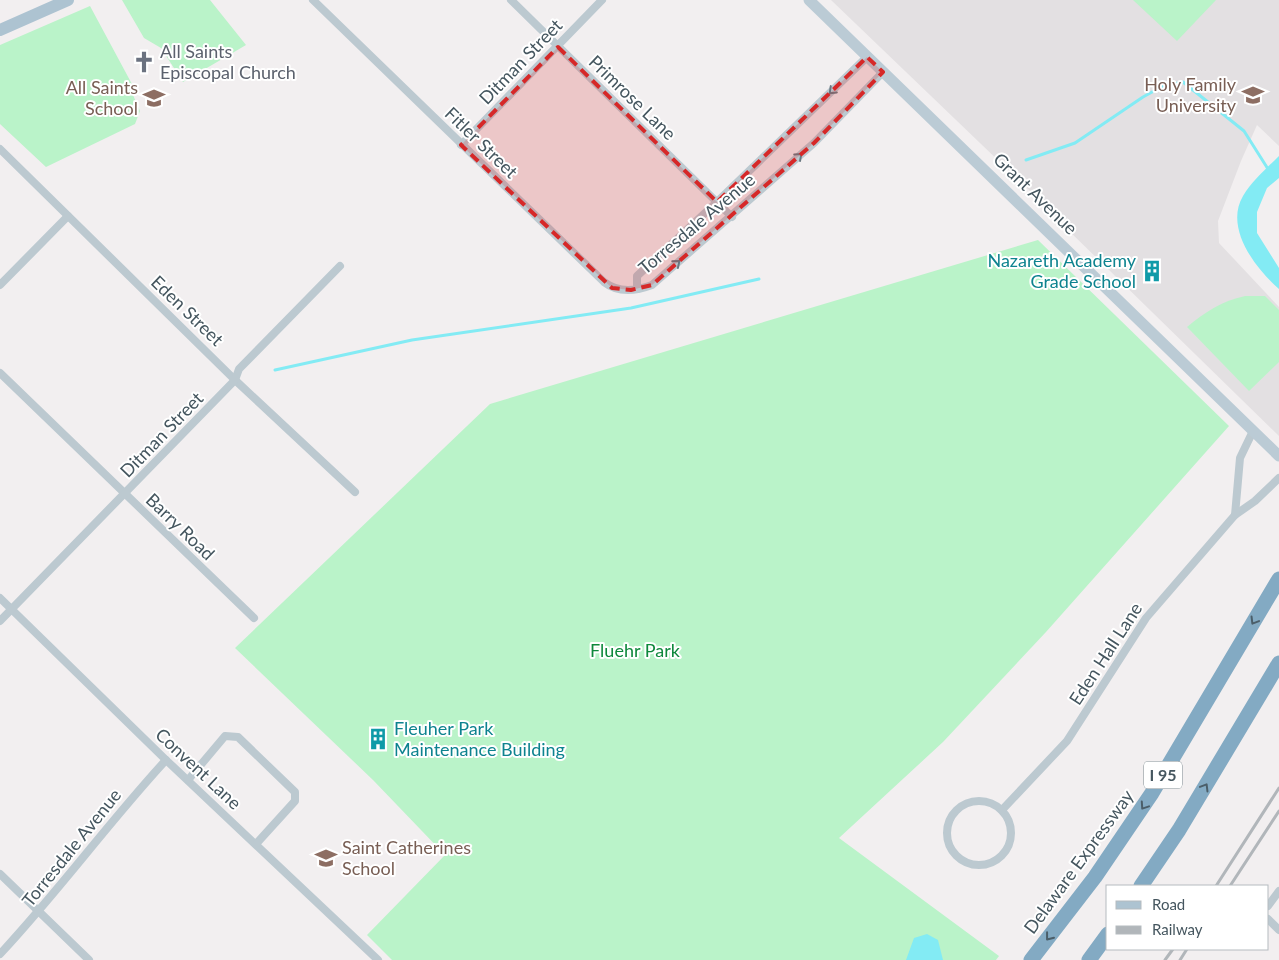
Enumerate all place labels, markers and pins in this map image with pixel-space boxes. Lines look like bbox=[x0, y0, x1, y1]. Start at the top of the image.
place label: All Saints Episcopal Church bbox=[160, 40, 296, 83]
church icon: All Saints Episcopal Church bbox=[131, 49, 157, 75]
place label: Holy Family University bbox=[1144, 73, 1237, 116]
place label: All Saints School bbox=[66, 76, 138, 119]
school or university icon: Holy Family University bbox=[1240, 82, 1266, 108]
school or university icon: All Saints School bbox=[141, 85, 167, 111]
place label: Nazareth Academy Grade School bbox=[987, 249, 1137, 292]
building icon: Nazareth Academy Grade School bbox=[1139, 258, 1165, 284]
place label: Fleuher Park Maintenance Building bbox=[394, 717, 565, 760]
building icon: Fleuher Park Maintenance Building bbox=[365, 726, 391, 752]
place label: Saint Catherines School bbox=[342, 836, 471, 879]
school or university icon: Saint Catherines School bbox=[313, 845, 339, 871]

